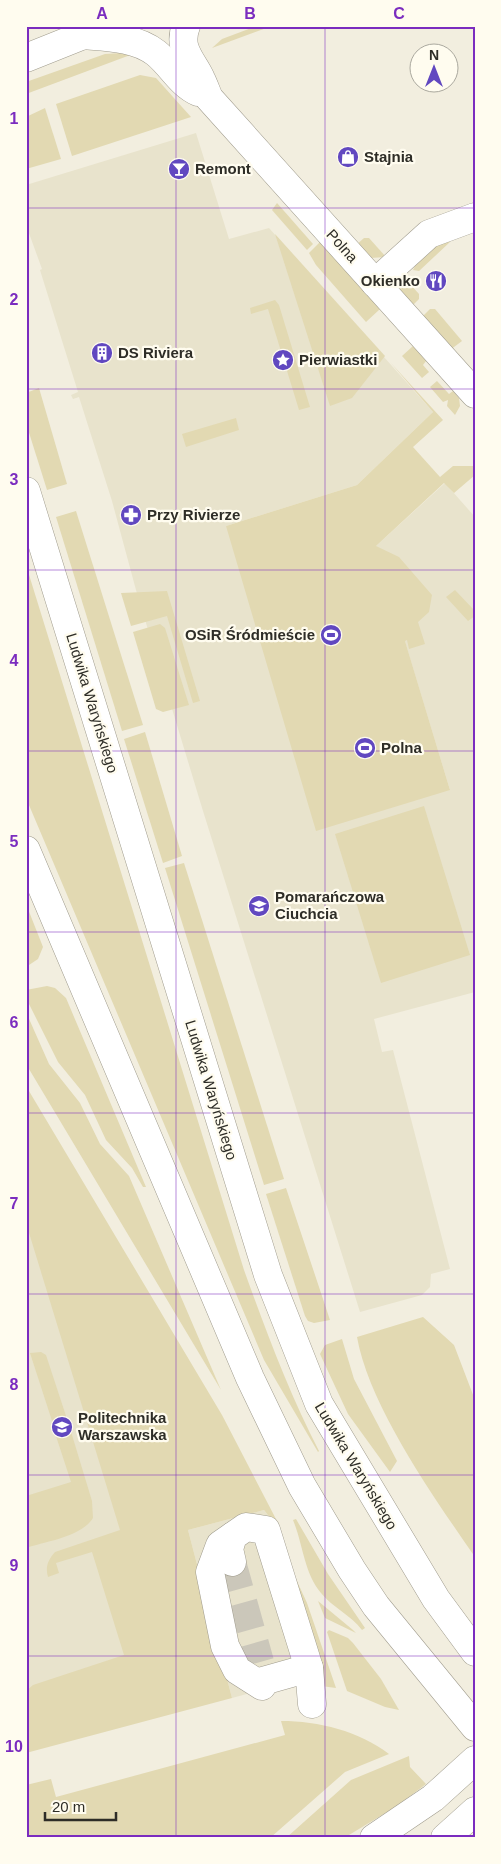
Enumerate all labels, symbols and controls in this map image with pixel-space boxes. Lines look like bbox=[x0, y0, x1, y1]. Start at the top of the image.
text: A bbox=[96, 5, 108, 22]
text: B bbox=[244, 5, 256, 22]
text: C bbox=[393, 5, 405, 22]
north arrow bbox=[408, 42, 458, 92]
text: N bbox=[429, 47, 439, 63]
text: 1 bbox=[10, 110, 19, 127]
shop icon: Stajnia bbox=[336, 145, 360, 169]
place label: Stajnia bbox=[364, 148, 414, 165]
bar icon: Remont bbox=[167, 157, 191, 181]
place label: Remont bbox=[195, 160, 251, 177]
street label: Polna bbox=[323, 226, 362, 266]
restaurant icon: Okienko bbox=[424, 269, 448, 293]
place label: Okienko bbox=[361, 272, 420, 289]
text: 2 bbox=[10, 291, 19, 308]
building icon: DS Riviera bbox=[90, 341, 114, 365]
place label: DS Riviera bbox=[118, 344, 194, 361]
place icon: Pierwiastki bbox=[271, 348, 295, 372]
place label: Pierwiastki bbox=[299, 351, 377, 368]
text: 3 bbox=[10, 471, 19, 488]
pharmacy icon: Przy Rivierze bbox=[119, 503, 143, 527]
place label: Przy Rivierze bbox=[147, 506, 240, 523]
sports icon: OSiR Śródmieście bbox=[319, 623, 343, 647]
place label: OSiR Śródmieście bbox=[185, 626, 315, 643]
street label: Ludwika Waryńskiego bbox=[63, 631, 122, 775]
text: 4 bbox=[10, 652, 19, 669]
sports icon: Polna bbox=[353, 736, 377, 760]
place label: Polna bbox=[381, 739, 422, 756]
text: 5 bbox=[10, 833, 19, 850]
place label: Pomarańczowa Ciuchcia bbox=[275, 888, 385, 922]
school or university icon: Pomarańczowa Ciuchcia bbox=[247, 894, 271, 918]
text: 6 bbox=[10, 1014, 19, 1031]
street label: Ludwika Waryńskiego bbox=[182, 1018, 241, 1162]
text: 7 bbox=[10, 1195, 19, 1212]
text: 8 bbox=[10, 1376, 19, 1393]
street label: Ludwika Waryńskiego bbox=[312, 1399, 401, 1532]
place label: Politechnika Warszawska bbox=[78, 1409, 167, 1443]
school or university icon: Politechnika Warszawska bbox=[50, 1415, 74, 1439]
text: 9 bbox=[10, 1557, 19, 1574]
text: 10 bbox=[5, 1738, 23, 1755]
scale bar bbox=[45, 1789, 116, 1821]
text: 20 m bbox=[52, 1798, 85, 1815]

